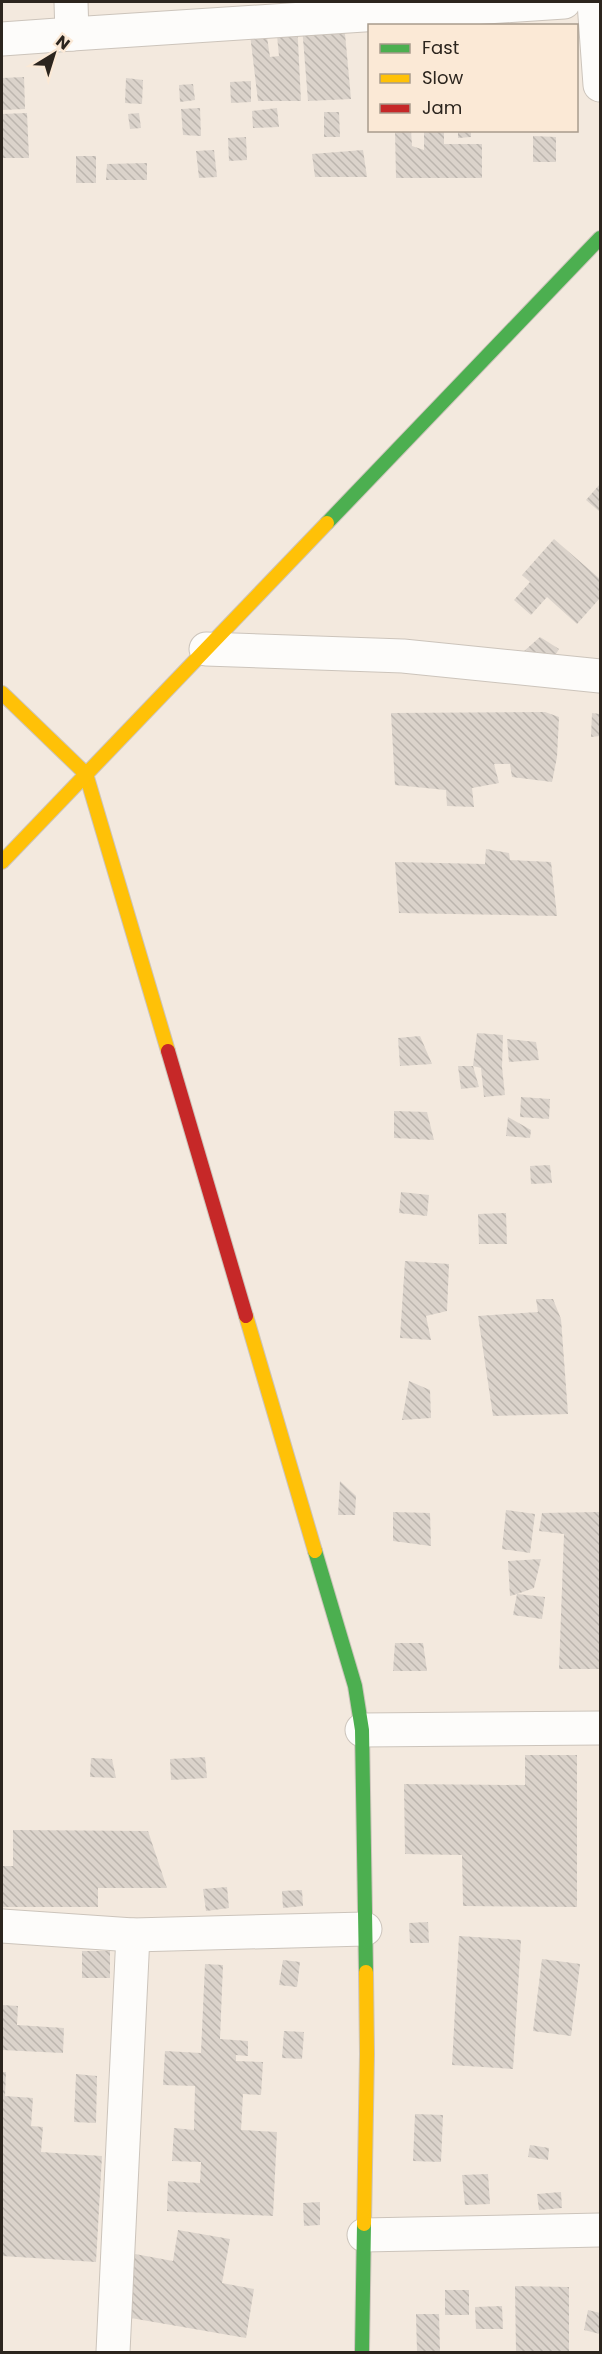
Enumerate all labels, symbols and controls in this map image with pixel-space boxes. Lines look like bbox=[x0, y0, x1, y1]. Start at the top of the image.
north arrow bbox=[24, 24, 84, 84]
legend bbox=[368, 24, 578, 132]
text: N bbox=[51, 30, 75, 55]
text: Fast bbox=[422, 35, 459, 60]
text: Slow bbox=[422, 65, 464, 90]
text: Jam bbox=[422, 95, 462, 120]

